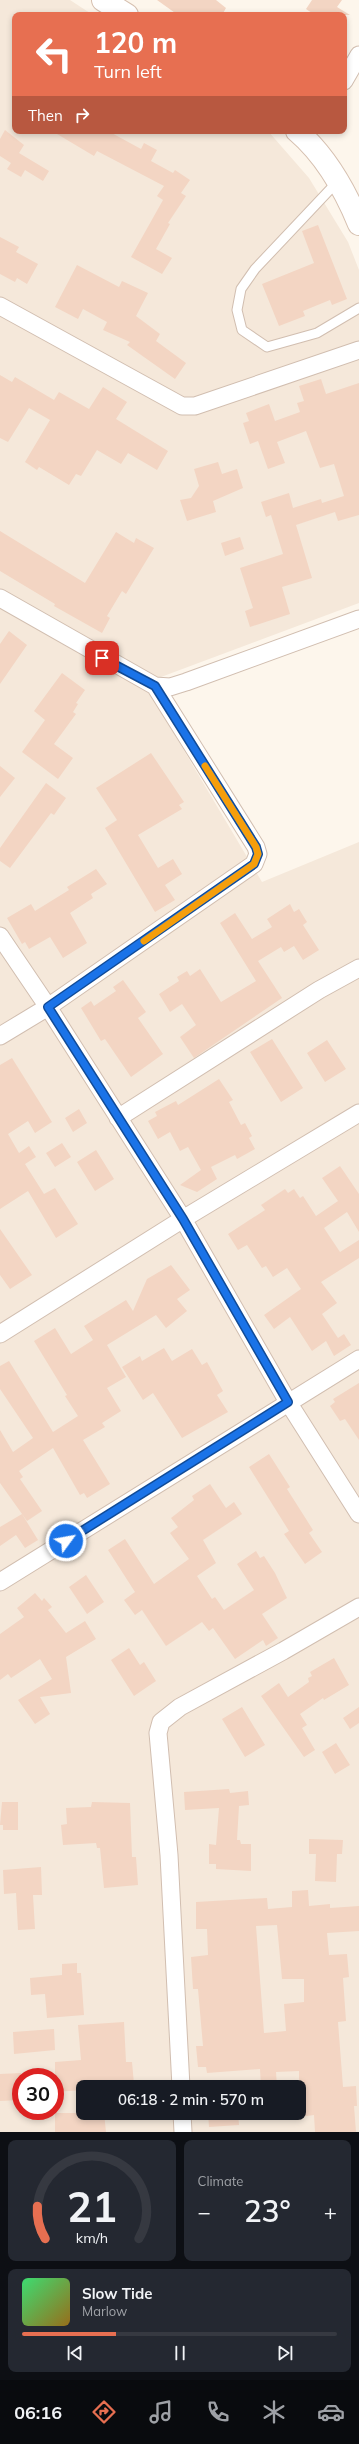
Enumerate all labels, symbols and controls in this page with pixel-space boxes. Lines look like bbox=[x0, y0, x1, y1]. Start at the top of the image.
text: 120 m bbox=[94, 25, 177, 60]
icon: left bbox=[28, 28, 80, 80]
text: Turn left bbox=[94, 60, 162, 83]
icon: right bbox=[71, 104, 93, 126]
text: Then bbox=[28, 106, 63, 125]
pin bbox=[85, 641, 119, 675]
icon: arrive bbox=[91, 647, 113, 669]
position arrow bbox=[45, 1520, 87, 1562]
speed limit sign: 30 bbox=[12, 2068, 64, 2120]
text: 06:18 · 2 min · 570 m bbox=[118, 2090, 264, 2109]
text: Climate bbox=[198, 2173, 243, 2189]
text: 21 bbox=[67, 2179, 117, 2231]
text: 23° bbox=[244, 2192, 291, 2230]
text: − bbox=[198, 2198, 211, 2226]
text: + bbox=[324, 2198, 337, 2226]
text: km/h bbox=[76, 2228, 108, 2246]
text: Slow Tide bbox=[82, 2284, 152, 2303]
text: Marlow bbox=[82, 2303, 127, 2319]
icon: previous bbox=[64, 2342, 86, 2364]
icon: pause bbox=[169, 2342, 191, 2364]
icon: next bbox=[274, 2342, 296, 2364]
icon: directions bbox=[90, 2398, 118, 2426]
icon: music bbox=[147, 2398, 175, 2426]
icon: phone bbox=[204, 2398, 232, 2426]
icon: climate bbox=[260, 2398, 288, 2426]
icon: car bbox=[317, 2398, 345, 2426]
text: 06:16 bbox=[14, 2401, 62, 2424]

